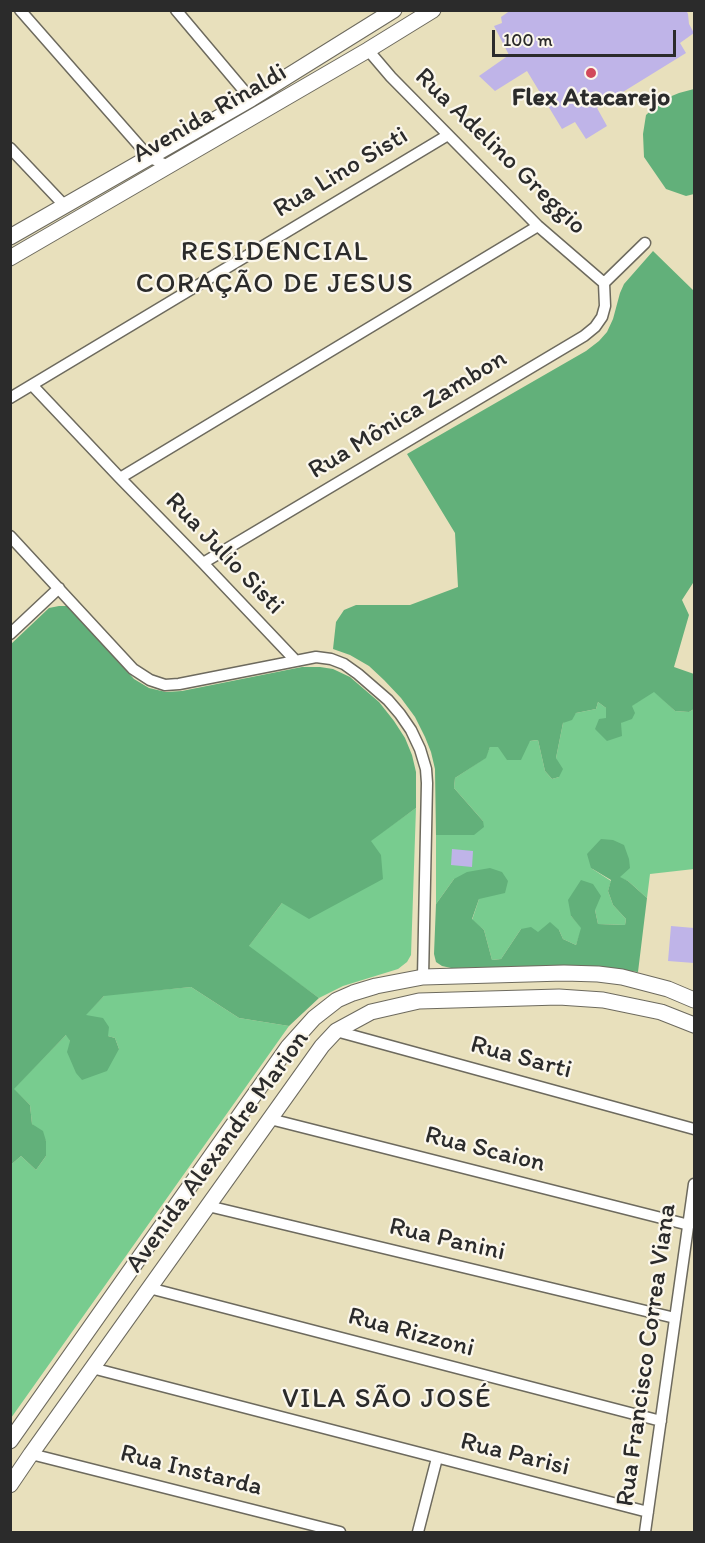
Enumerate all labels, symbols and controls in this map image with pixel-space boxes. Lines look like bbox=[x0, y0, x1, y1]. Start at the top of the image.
scale bar bbox=[495, 18, 680, 56]
text: 100 m bbox=[503, 29, 553, 51]
street label: Avenida Rinaldi bbox=[127, 57, 293, 171]
street label: Rua Adelino Greggio bbox=[408, 62, 592, 242]
marker: Flex Atacarejo bbox=[584, 66, 598, 80]
place label: Flex Atacarejo bbox=[512, 82, 670, 114]
street label: Rua Lino Sisti bbox=[268, 121, 414, 225]
district label: RESIDENCIAL CORAÇÃO DE JESUS bbox=[135, 236, 415, 302]
street label: Rua Mônica Zambon bbox=[303, 343, 513, 487]
street label: Rua Julio Sisti bbox=[158, 486, 290, 622]
street label: Avenida Alexandre Marion bbox=[120, 1025, 316, 1279]
street label: Rua Sarti bbox=[467, 1030, 575, 1086]
street label: Rua Scaion bbox=[422, 1120, 548, 1180]
street label: Rua Francisco Correa Viana bbox=[610, 1201, 684, 1509]
street label: Rua Panini bbox=[386, 1212, 508, 1268]
street label: Rua Rizzoni bbox=[344, 1301, 478, 1365]
district label: VILA SÃO JOSÉ bbox=[282, 1383, 492, 1417]
street label: Rua Parisi bbox=[457, 1426, 573, 1484]
street label: Rua Instarda bbox=[117, 1438, 265, 1504]

